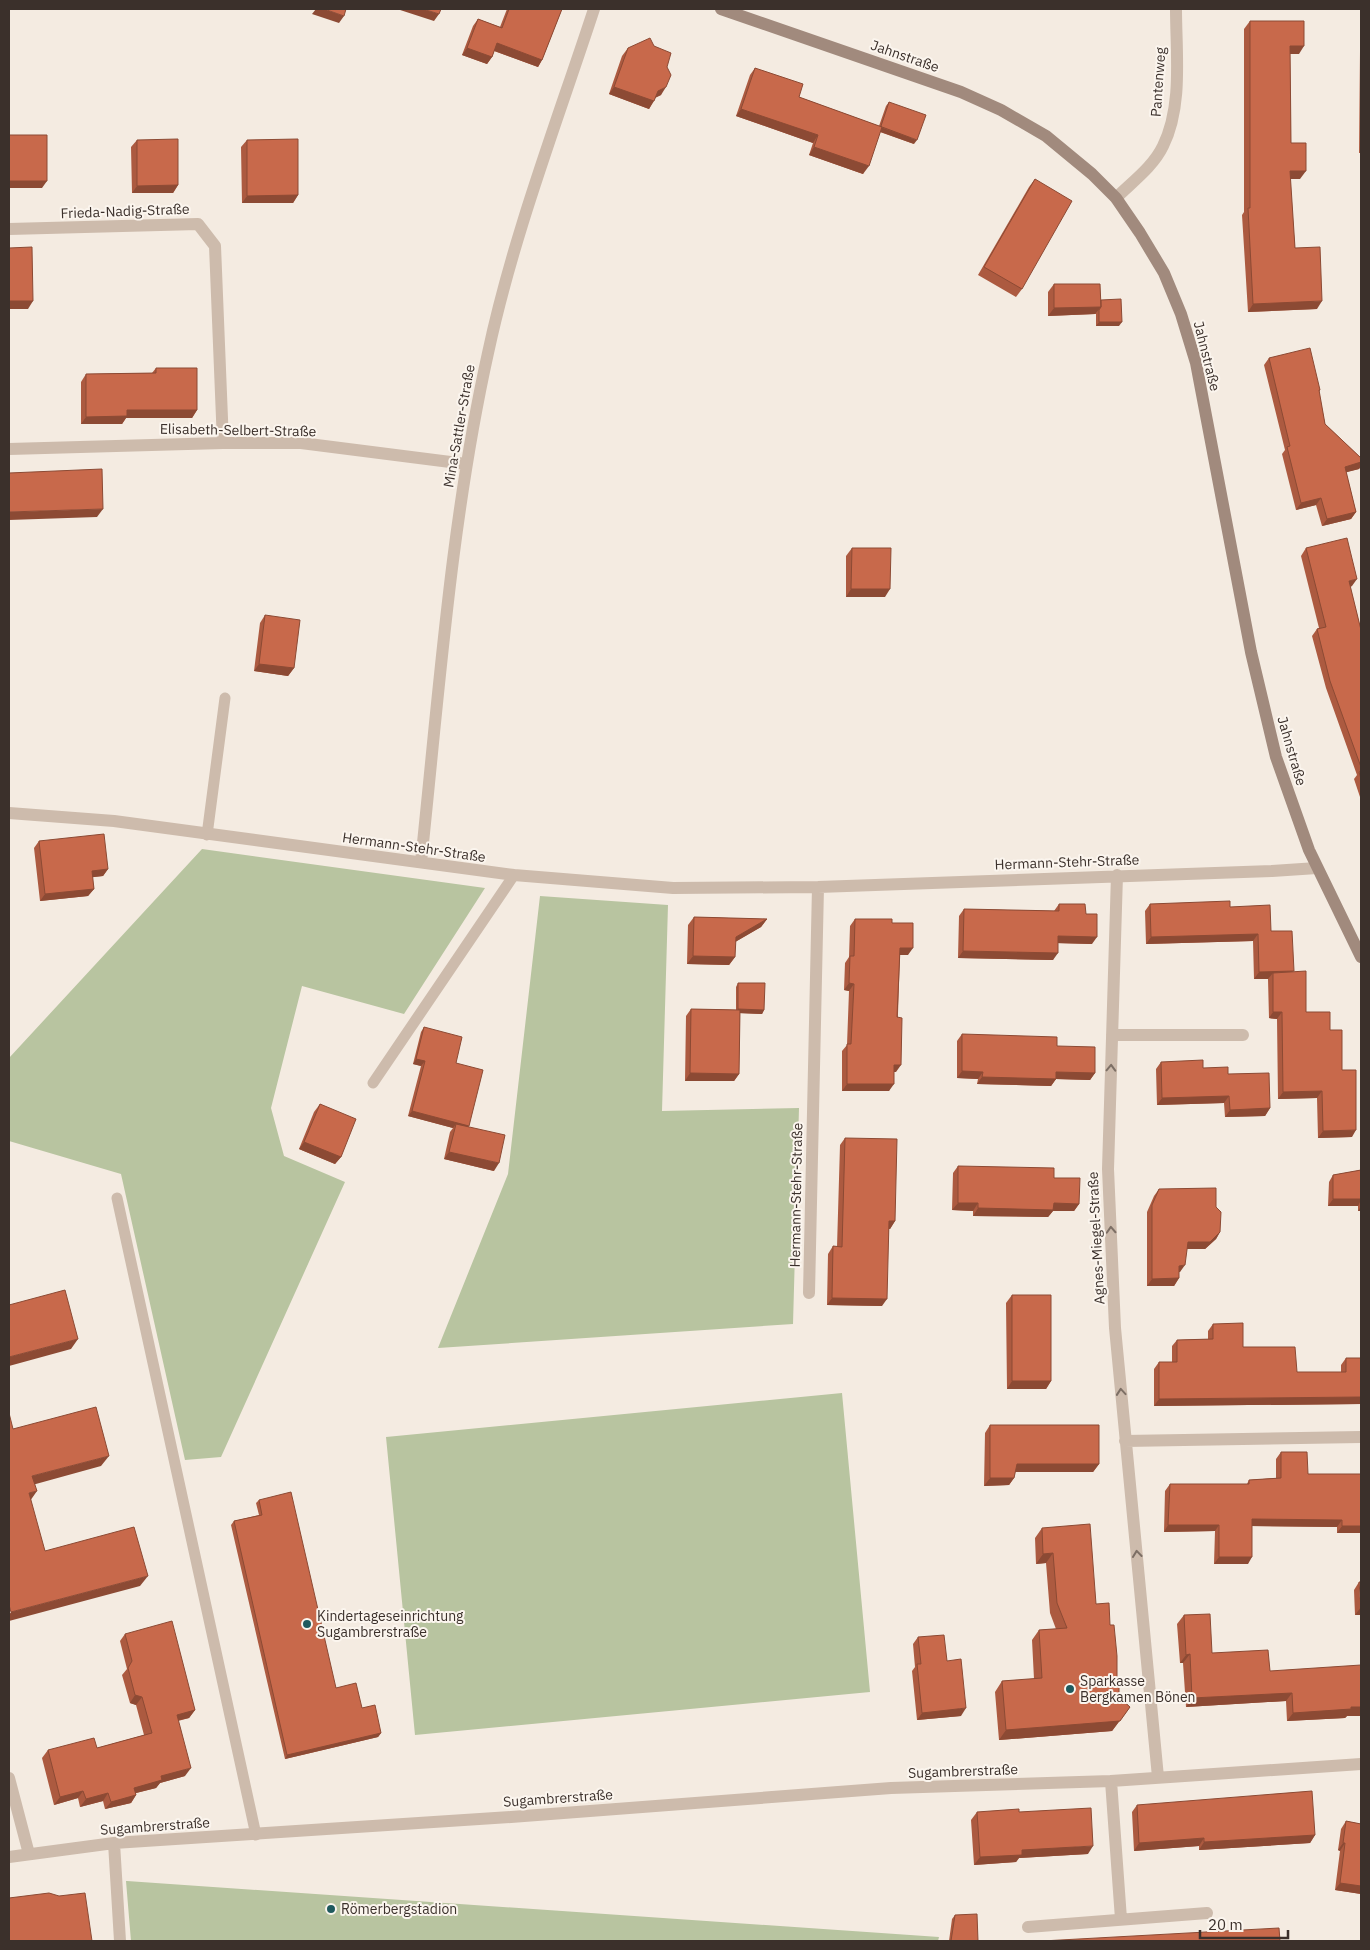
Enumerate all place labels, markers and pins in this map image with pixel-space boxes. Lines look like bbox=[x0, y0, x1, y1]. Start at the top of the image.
place label: Kindertageseinrichtung Sugambrerstraße bbox=[317, 1607, 464, 1641]
marker: Kindertageseinrichtung Sugambrerstraße bbox=[301, 1618, 313, 1630]
place label: Sparkasse Bergkamen Bönen bbox=[1080, 1672, 1196, 1706]
marker: Sparkasse Bergkamen Bönen bbox=[1064, 1683, 1076, 1695]
place label: Römerbergstadion bbox=[341, 1900, 457, 1918]
marker: Römerbergstadion bbox=[325, 1903, 337, 1915]

